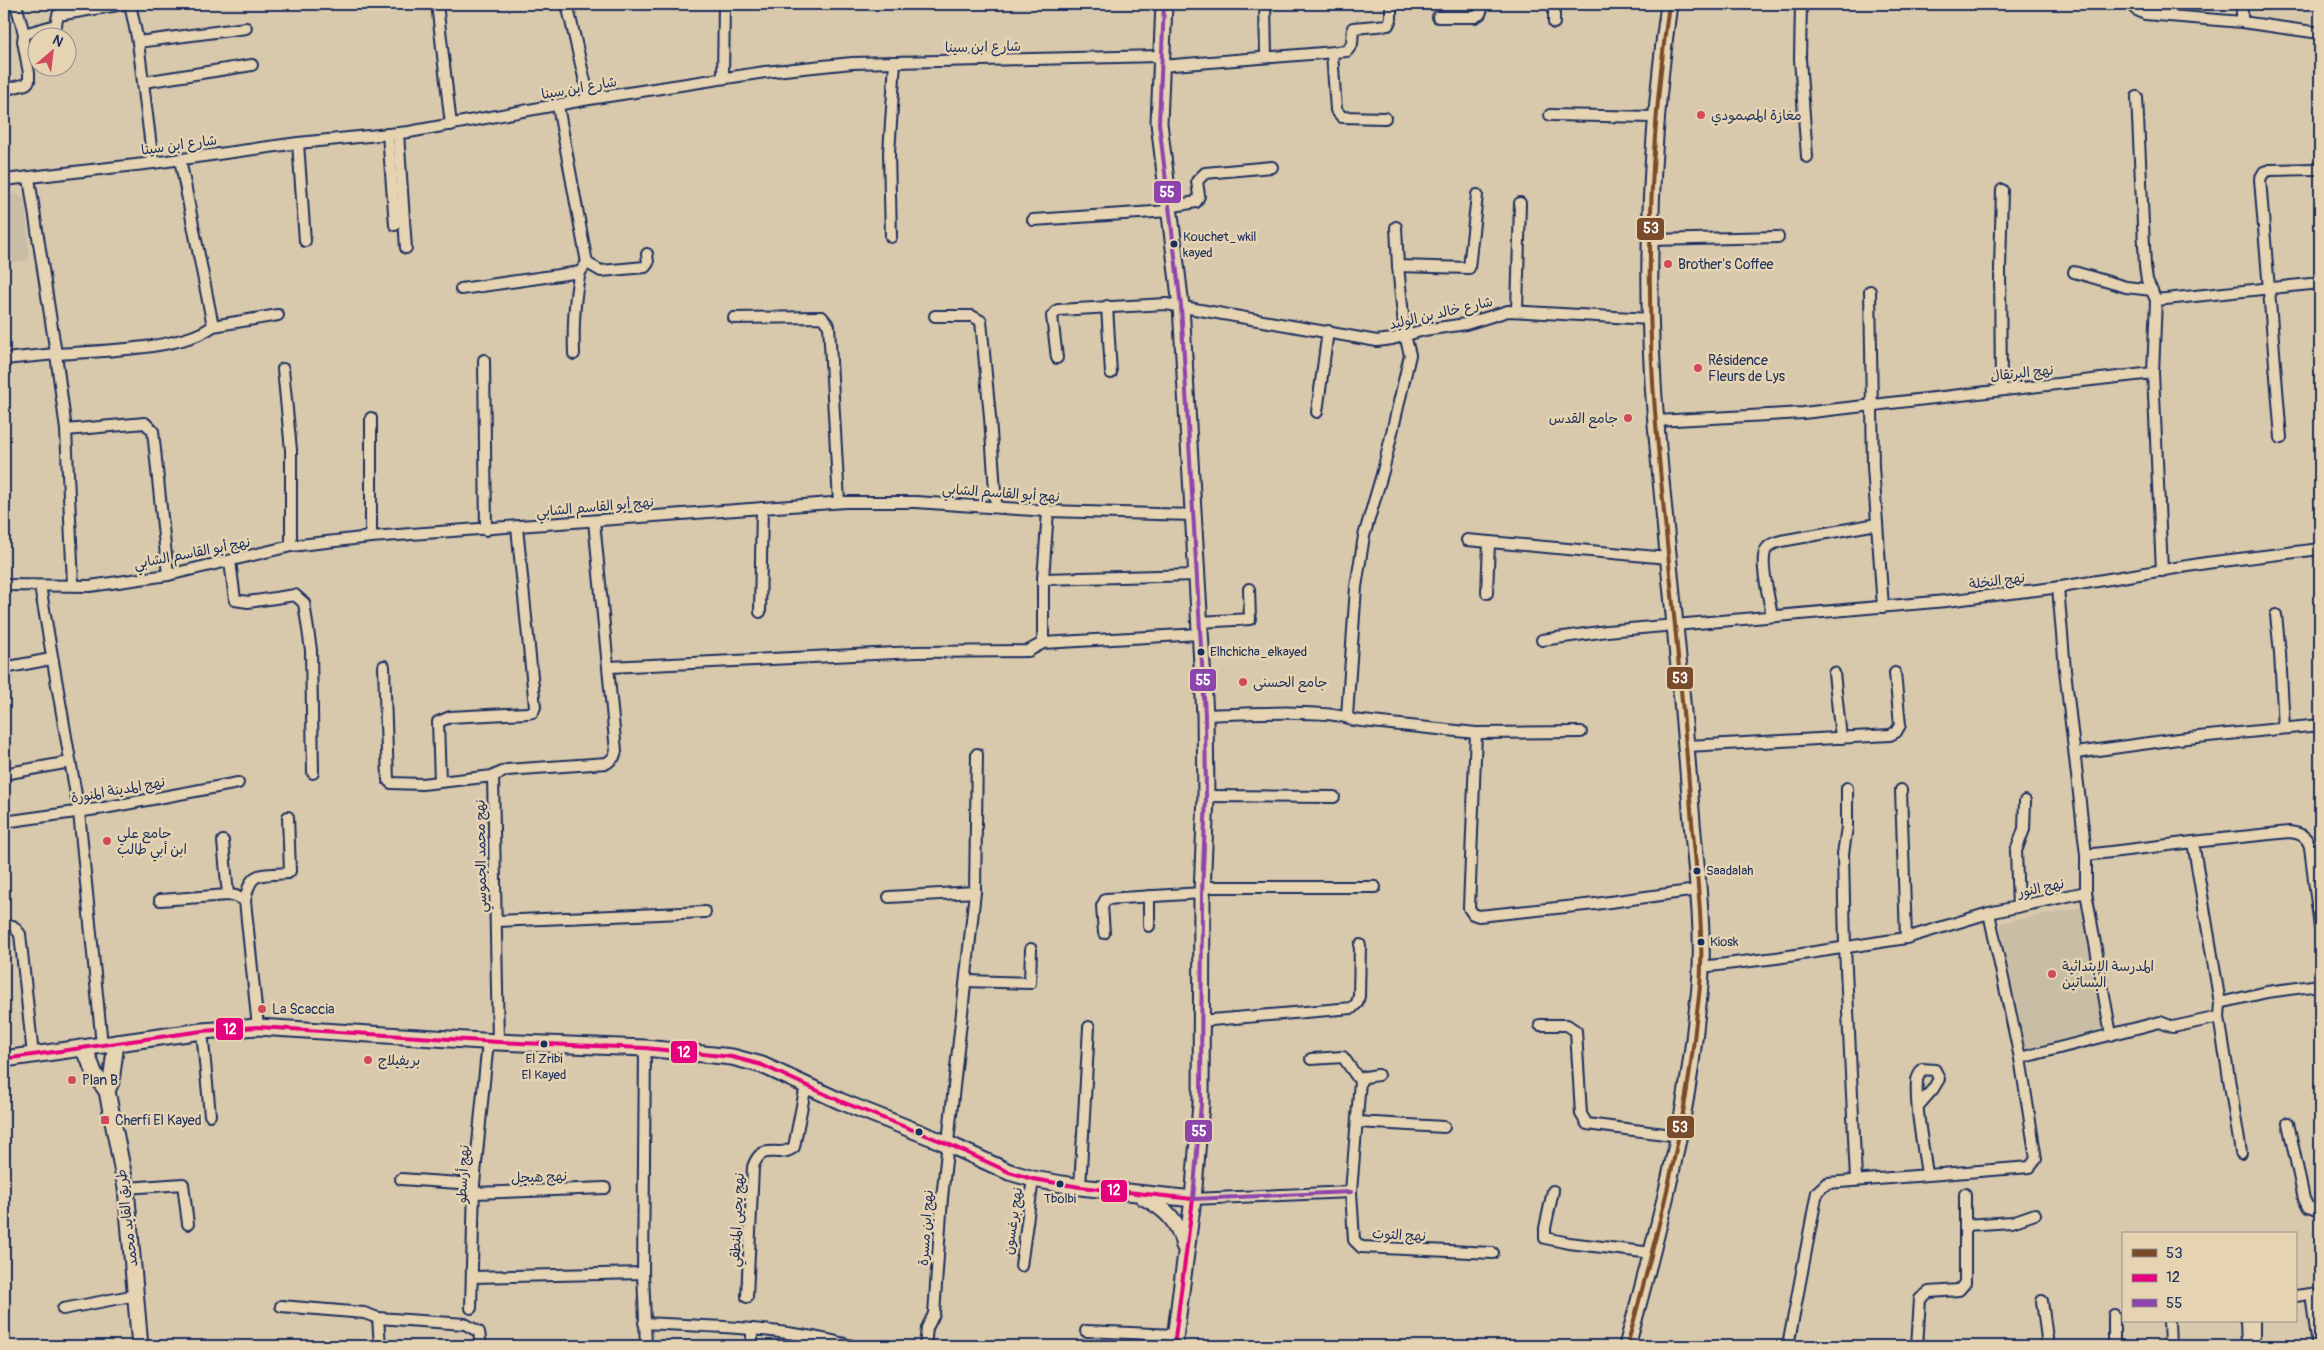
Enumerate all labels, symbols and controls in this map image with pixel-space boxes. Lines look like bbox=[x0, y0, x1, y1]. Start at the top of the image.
north arrow bbox=[28, 28, 78, 78]
text: N bbox=[50, 31, 66, 51]
street label: شارع ابن سينا bbox=[945, 38, 1021, 57]
street label: شارع ابن سينا bbox=[540, 73, 618, 104]
place label: مغازة المصمودي bbox=[1711, 107, 1802, 126]
marker: مغازة المصمودي bbox=[1695, 109, 1707, 121]
street label: شارع ابن سينا bbox=[140, 131, 218, 160]
line badge: 55 bbox=[1153, 180, 1182, 204]
text: 55 bbox=[1159, 184, 1175, 201]
line badge: 53 bbox=[1636, 217, 1665, 241]
text: 53 bbox=[1643, 220, 1659, 237]
place label: Kouchet_wkil kayed bbox=[1183, 229, 1256, 261]
marker: Kouchet_wkil kayed bbox=[1169, 239, 1179, 249]
place label: Brother's Coffee bbox=[1678, 256, 1774, 273]
marker: Brother's Coffee bbox=[1662, 258, 1674, 270]
street label: شارع خالد بن الوليد bbox=[1387, 293, 1495, 334]
place label: Résidence Fleurs de Lys bbox=[1708, 352, 1786, 385]
street label: نهج البرتقال bbox=[1989, 361, 2055, 386]
marker: Résidence Fleurs de Lys bbox=[1692, 362, 1704, 374]
place label: جامع القدس bbox=[1549, 410, 1618, 429]
marker: جامع القدس bbox=[1622, 412, 1634, 424]
street label: نهج أبو القاسم الشابي bbox=[941, 480, 1061, 510]
street label: نهج أبو القاسم الشابي bbox=[535, 493, 655, 525]
street label: نهج أبو القاسم الشابي bbox=[132, 533, 252, 577]
street label: نهج النخلة bbox=[1968, 569, 2026, 594]
place label: Elhchicha_elkayed bbox=[1210, 644, 1307, 660]
marker: Elhchicha_elkayed bbox=[1196, 647, 1206, 657]
line badge: 53 bbox=[1666, 666, 1694, 690]
line badge: 55 bbox=[1189, 668, 1217, 692]
text: 53 bbox=[1672, 670, 1688, 687]
text: 55 bbox=[1195, 672, 1211, 689]
place label: جامع الحسنى bbox=[1253, 674, 1328, 693]
marker: جامع الحسنى bbox=[1237, 676, 1249, 688]
street label: نهج المدينة المنورة bbox=[70, 773, 167, 808]
street label: نهج محمد الجموسي bbox=[472, 799, 494, 913]
place label: جامع علي ابن أبي طالب bbox=[117, 825, 187, 862]
marker: جامع علي ابن أبي طالب bbox=[101, 835, 113, 847]
place label: Saadalah bbox=[1706, 863, 1753, 879]
marker: Saadalah bbox=[1692, 866, 1702, 876]
street label: نهج النور bbox=[2015, 875, 2066, 902]
place label: Kiosk bbox=[1710, 934, 1739, 950]
marker: Kiosk bbox=[1696, 937, 1706, 947]
place label: المدرسة الإبتدائية البساتين bbox=[2062, 958, 2154, 991]
marker: المدرسة الإبتدائية البساتين bbox=[2046, 968, 2058, 980]
place label: La Scaccia bbox=[272, 1001, 334, 1018]
marker: La Scaccia bbox=[256, 1003, 268, 1015]
line badge: 12 bbox=[215, 1017, 244, 1041]
text: 12 bbox=[223, 1021, 237, 1038]
marker: El Zribi El Kayed bbox=[539, 1039, 549, 1049]
line badge: 12 bbox=[670, 1040, 698, 1064]
text: 12 bbox=[677, 1044, 691, 1061]
place label: El Zribi El Kayed bbox=[522, 1051, 566, 1083]
place label: بريفيلاج bbox=[378, 1052, 420, 1070]
marker: بريفيلاج bbox=[362, 1054, 374, 1066]
place label: Plan B bbox=[82, 1072, 118, 1089]
marker: Plan B bbox=[66, 1074, 78, 1086]
place label: Cherfi El Kayed bbox=[115, 1112, 202, 1129]
marker: Cherfi El Kayed bbox=[99, 1114, 111, 1126]
line badge: 53 bbox=[1666, 1115, 1695, 1139]
line badge: 55 bbox=[1184, 1119, 1213, 1143]
text: 53 bbox=[1672, 1119, 1688, 1136]
text: 55 bbox=[1191, 1123, 1207, 1140]
unlabelled marker bbox=[914, 1127, 924, 1137]
street label: نهج أرسطو bbox=[453, 1144, 474, 1205]
street label: طريق القايد محمد bbox=[113, 1168, 141, 1268]
street label: نهج هيجل bbox=[511, 1168, 567, 1187]
street label: نهج يحيى المنطقي bbox=[726, 1172, 752, 1268]
marker: Tbolbi bbox=[1055, 1179, 1065, 1189]
line badge: 12 bbox=[1100, 1179, 1128, 1203]
text: 12 bbox=[1107, 1182, 1121, 1199]
street label: نهج برغسون bbox=[1000, 1186, 1027, 1256]
street label: نهج ابن مسرة bbox=[915, 1189, 938, 1267]
place label: Tbolbi bbox=[1044, 1191, 1076, 1207]
street label: نهج التوت bbox=[1371, 1225, 1427, 1246]
legend bbox=[2122, 1232, 2296, 1322]
text: 53 bbox=[2166, 1244, 2183, 1263]
text: 12 bbox=[2166, 1268, 2180, 1287]
text: 55 bbox=[2166, 1294, 2182, 1313]

